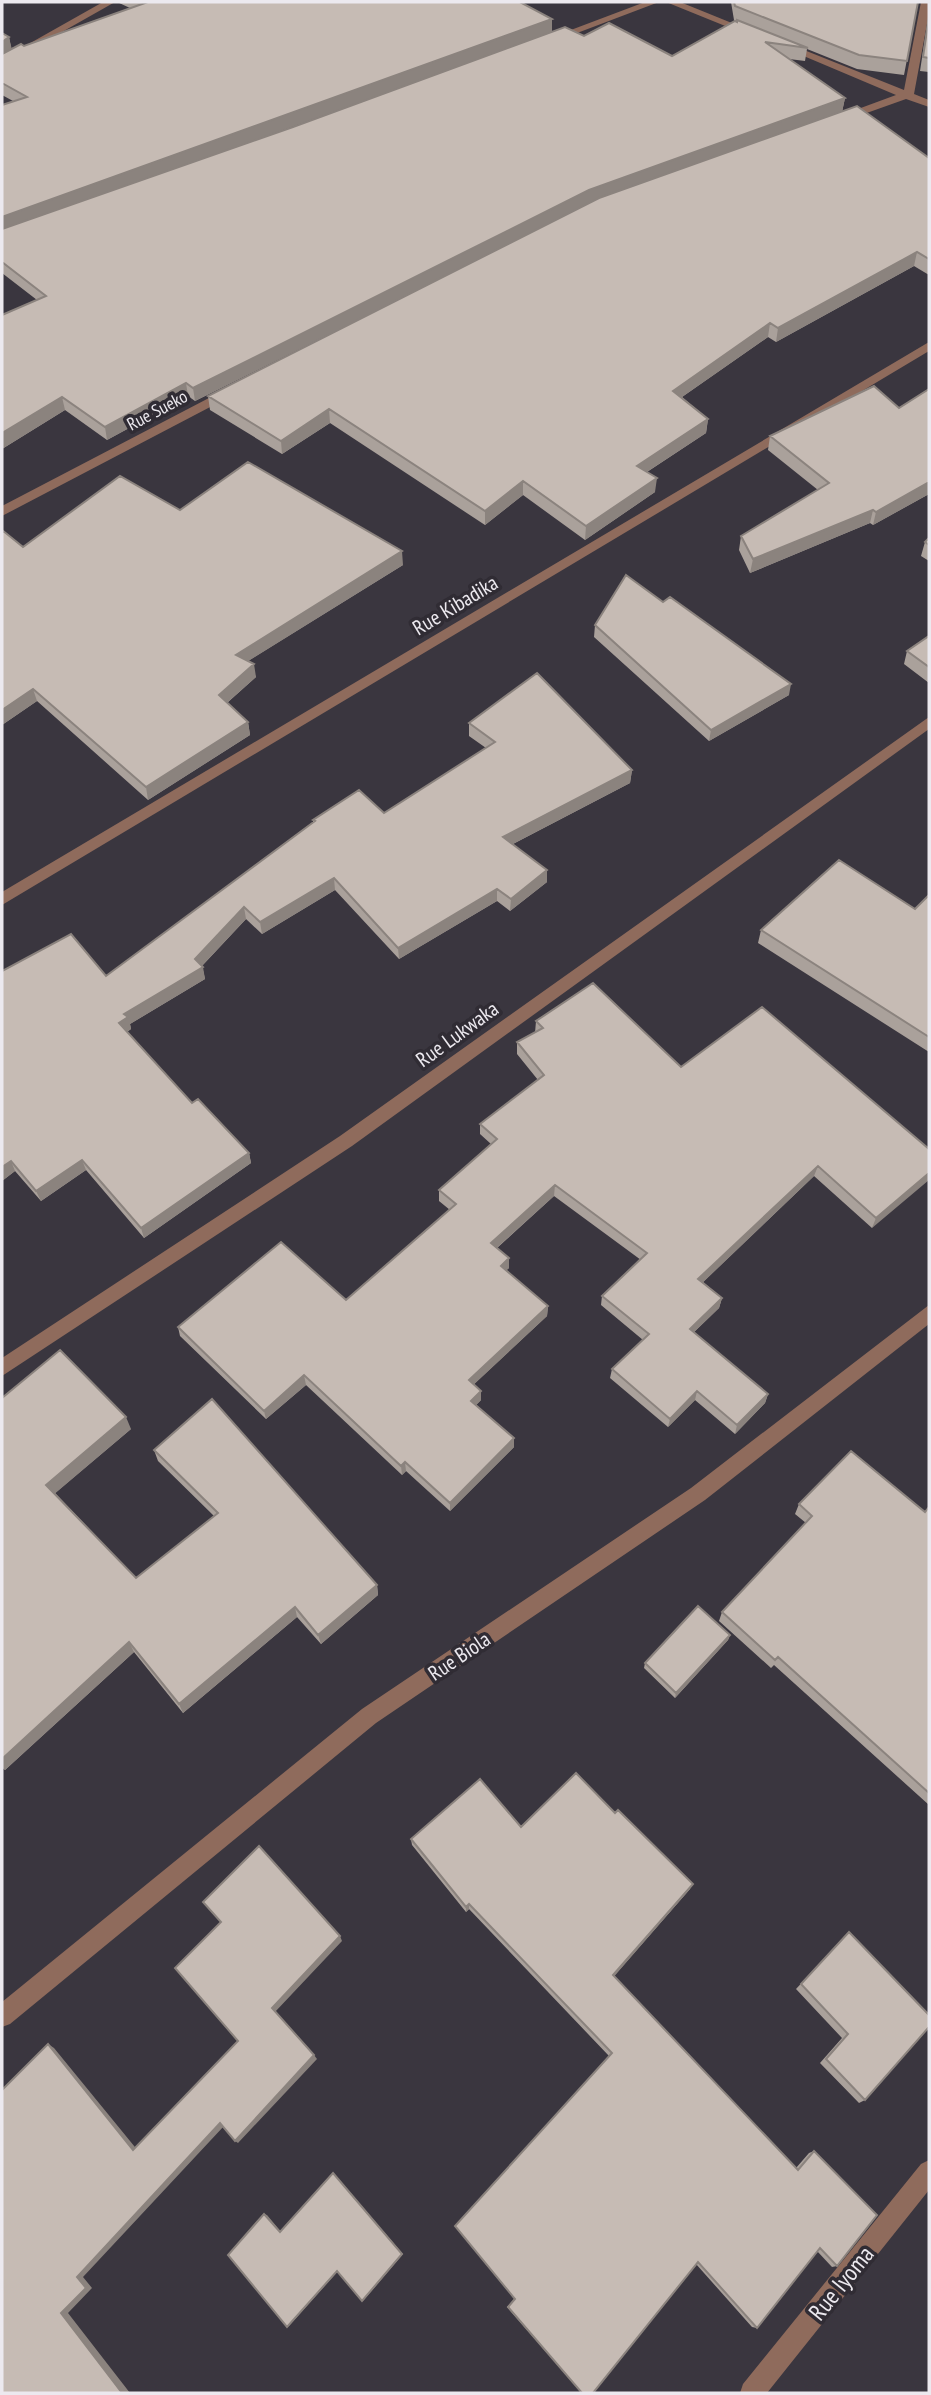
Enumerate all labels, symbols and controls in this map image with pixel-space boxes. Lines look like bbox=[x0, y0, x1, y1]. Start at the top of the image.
street label: Rue Sueko bbox=[123, 384, 191, 435]
street label: Rue Kibadika bbox=[407, 569, 503, 641]
street label: Rue Lukwaka bbox=[410, 995, 504, 1073]
street label: Rue Biola bbox=[423, 1625, 495, 1687]
street label: Rue Iyoma bbox=[802, 2239, 880, 2327]

